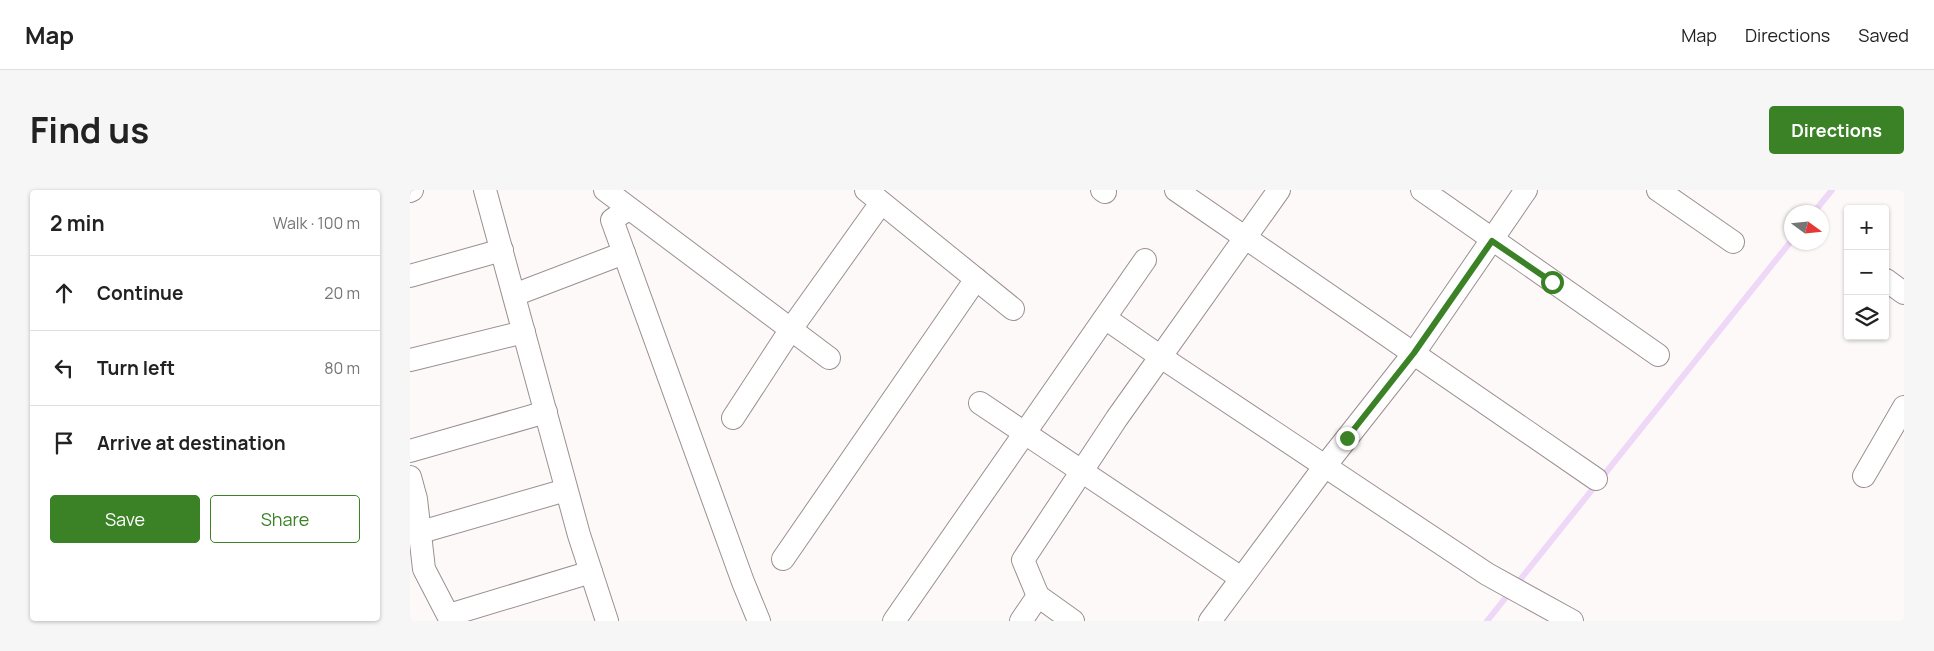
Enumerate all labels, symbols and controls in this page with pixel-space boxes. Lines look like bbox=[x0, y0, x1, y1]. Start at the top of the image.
text: Map bbox=[25, 18, 74, 51]
text: Map bbox=[1681, 23, 1717, 47]
text: Directions bbox=[1745, 23, 1830, 47]
text: Saved bbox=[1858, 23, 1909, 47]
text: Find us bbox=[30, 106, 149, 154]
button: Directions bbox=[1769, 106, 1904, 154]
north arrow bbox=[1784, 205, 1829, 250]
map controls bbox=[1844, 205, 1889, 340]
button: + bbox=[1844, 205, 1889, 250]
text: 2 min bbox=[50, 209, 105, 237]
text: Walk · 100 m bbox=[273, 212, 360, 234]
button: − bbox=[1844, 250, 1889, 295]
route start bbox=[1541, 271, 1564, 294]
icon: ahead bbox=[50, 279, 78, 307]
text: Continue bbox=[97, 280, 183, 306]
text: 20 m bbox=[324, 282, 360, 304]
button: layers bbox=[1844, 295, 1889, 340]
icon: left bbox=[50, 354, 78, 382]
text: Turn left bbox=[97, 355, 175, 381]
text: 80 m bbox=[324, 357, 360, 379]
route end bbox=[1336, 427, 1359, 450]
icon: arrive bbox=[50, 429, 78, 457]
text: Arrive at destination bbox=[97, 430, 286, 456]
button: Save bbox=[50, 495, 200, 543]
button: Share bbox=[210, 495, 360, 543]

